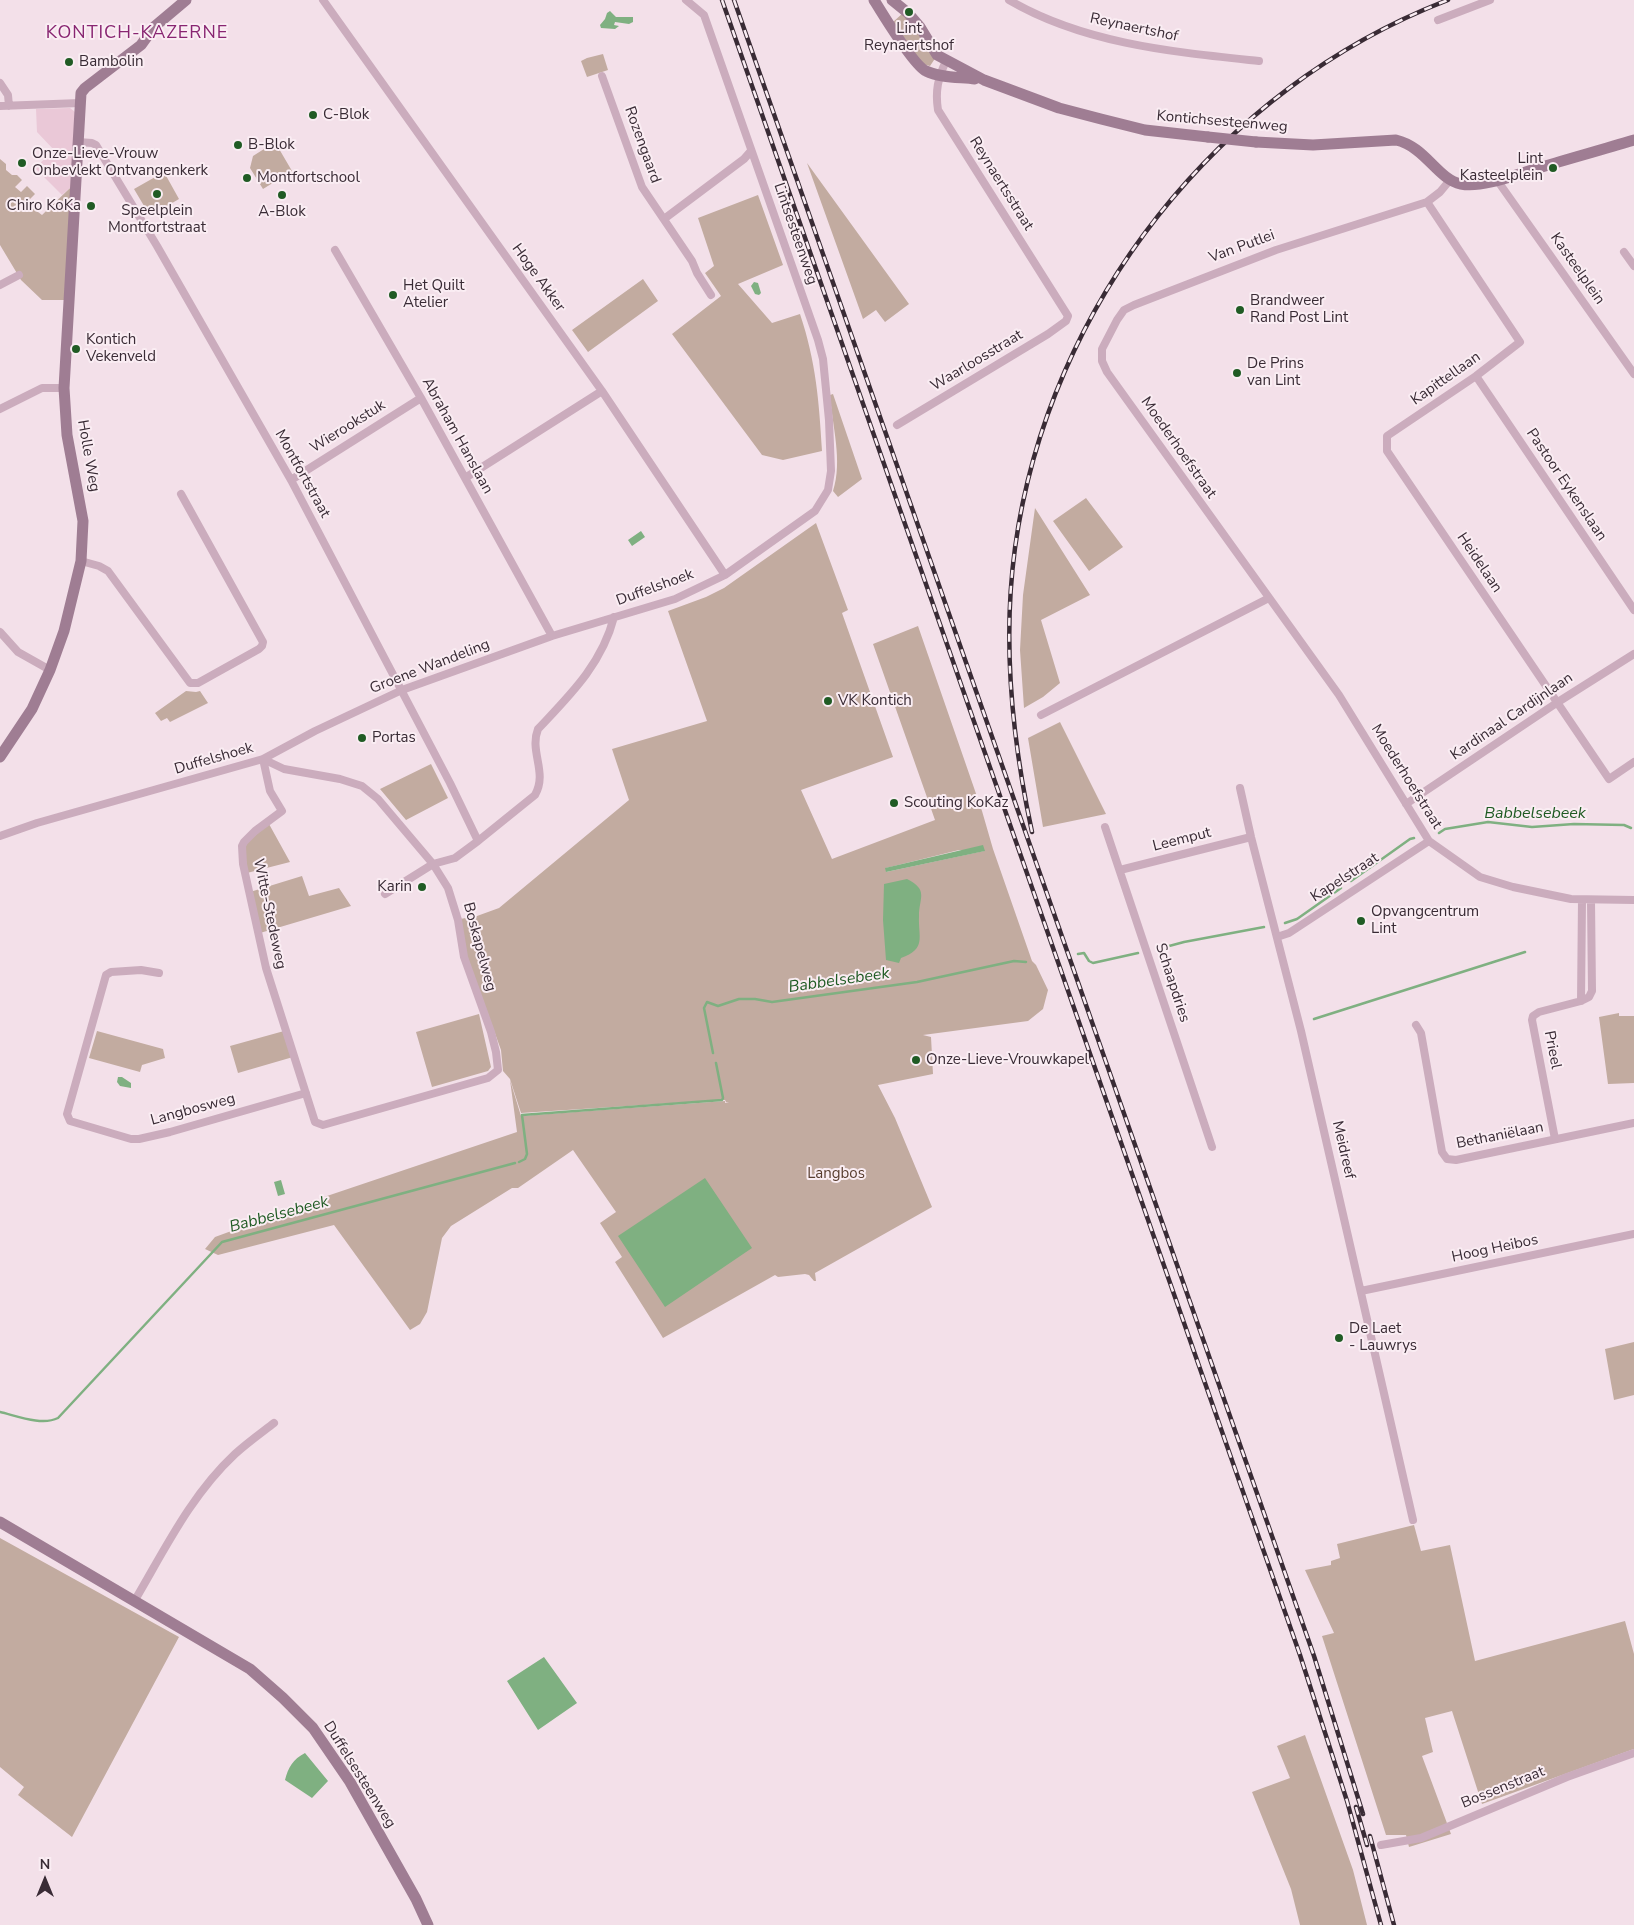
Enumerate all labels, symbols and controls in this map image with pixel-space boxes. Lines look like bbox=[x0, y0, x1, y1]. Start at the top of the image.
marker: Lint Reynaertshof bbox=[903, 6, 915, 18]
street label: Reynaertshof bbox=[1088, 10, 1180, 46]
place label: Lint Reynaertshof bbox=[864, 20, 954, 55]
district label: KONTICH-KAZERNE bbox=[44, 23, 230, 45]
place label: Bambolin bbox=[79, 53, 143, 71]
marker: Bambolin bbox=[63, 56, 75, 68]
street label: Rozengaard bbox=[620, 104, 664, 186]
place label: C-Blok bbox=[323, 106, 369, 124]
street label: Kontichsesteenweg bbox=[1156, 107, 1288, 137]
marker: C-Blok bbox=[307, 109, 319, 121]
street label: Reynaertsstraat bbox=[965, 134, 1037, 234]
place label: B-Blok bbox=[248, 136, 295, 154]
marker: B-Blok bbox=[232, 139, 244, 151]
place label: Onze-Lieve-Vrouw Onbevlekt Ontvangenkerk bbox=[32, 145, 208, 180]
place label: Lint Kasteelplein bbox=[1460, 150, 1543, 185]
marker: Onze-Lieve-Vrouw Onbevlekt Ontvangenkerk bbox=[16, 157, 28, 169]
marker: Lint Kasteelplein bbox=[1547, 162, 1559, 174]
place label: Montfortschool bbox=[257, 169, 360, 187]
marker: Montfortschool bbox=[241, 172, 253, 184]
street label: Lintsesteenweg bbox=[769, 181, 821, 287]
marker: Speelplein Montfortstraat bbox=[151, 188, 163, 200]
marker: A-Blok bbox=[276, 189, 288, 201]
place label: Chiro KoKa bbox=[7, 197, 81, 215]
marker: Chiro KoKa bbox=[85, 200, 97, 212]
place label: Speelplein Montfortstraat bbox=[108, 202, 206, 237]
place label: A-Blok bbox=[258, 203, 306, 221]
street label: Van Putlei bbox=[1207, 227, 1277, 267]
street label: Kasteelplein bbox=[1546, 230, 1608, 308]
street label: Hoge Akker bbox=[507, 241, 569, 315]
place label: Het Quilt Atelier bbox=[403, 277, 464, 312]
marker: Het Quilt Atelier bbox=[387, 289, 399, 301]
place label: Brandweer Rand Post Lint bbox=[1250, 292, 1348, 327]
marker: Brandweer Rand Post Lint bbox=[1234, 304, 1246, 316]
street label: Waarloosstraat bbox=[928, 326, 1026, 396]
place label: Kontich Vekenveld bbox=[86, 331, 156, 366]
marker: Kontich Vekenveld bbox=[70, 343, 82, 355]
street label: Kapittellaan bbox=[1408, 348, 1484, 410]
place label: De Prins van Lint bbox=[1247, 355, 1304, 390]
marker: De Prins van Lint bbox=[1231, 367, 1243, 379]
street label: Abraham Hanslaan bbox=[418, 375, 496, 497]
street label: Moederhoefstraat bbox=[1136, 394, 1220, 502]
street label: Wierookstuk bbox=[307, 397, 389, 457]
street label: Holle Weg bbox=[73, 419, 103, 493]
street label: Pastoor Eykenslaan bbox=[1522, 425, 1610, 545]
street label: Montfortstraat bbox=[270, 427, 334, 521]
street label: Heidelaan bbox=[1452, 530, 1506, 596]
street label: Duffelshoek bbox=[614, 566, 696, 610]
street label: Groene Wandeling bbox=[368, 636, 492, 698]
street label: Kardinaal Cardijnlaan bbox=[1447, 669, 1577, 765]
place label: VK Kontich bbox=[838, 692, 912, 710]
marker: VK Kontich bbox=[822, 695, 834, 707]
street label: Moederhoefstraat bbox=[1367, 721, 1445, 833]
place label: Portas bbox=[372, 729, 416, 747]
marker: Portas bbox=[356, 732, 368, 744]
street label: Duffelshoek bbox=[173, 739, 255, 779]
place label: Scouting KoKaz bbox=[904, 794, 1008, 812]
marker: Scouting KoKaz bbox=[888, 797, 900, 809]
water label: Babbelsebeek bbox=[1484, 804, 1586, 824]
street label: Leemput bbox=[1151, 824, 1213, 856]
street label: Kapelstraat bbox=[1308, 849, 1382, 907]
street label: Witte-Stedeweg bbox=[248, 857, 290, 971]
place label: Karin bbox=[377, 878, 412, 896]
marker: Karin bbox=[416, 881, 428, 893]
street label: Boskapelweg bbox=[458, 901, 500, 993]
place label: Opvangcentrum Lint bbox=[1371, 903, 1479, 938]
marker: Opvangcentrum Lint bbox=[1355, 915, 1367, 927]
street label: Schaapdries bbox=[1151, 941, 1193, 1025]
water label: Babbelsebeek bbox=[787, 964, 891, 998]
street label: Prieel bbox=[1539, 1029, 1565, 1071]
place label: Onze-Lieve-Vrouwkapel bbox=[926, 1051, 1089, 1069]
marker: Onze-Lieve-Vrouwkapel bbox=[910, 1054, 922, 1066]
street label: Langbosweg bbox=[149, 1090, 237, 1130]
street label: Meidreef bbox=[1328, 1119, 1358, 1181]
street label: Bethaniëlaan bbox=[1455, 1119, 1545, 1153]
park label: Langbos bbox=[807, 1165, 865, 1183]
water label: Babbelsebeek bbox=[227, 1193, 331, 1237]
street label: Hoog Heibos bbox=[1450, 1231, 1540, 1267]
place label: De Laet - Lauwrys bbox=[1349, 1320, 1417, 1355]
marker: De Laet - Lauwrys bbox=[1333, 1332, 1345, 1344]
street label: Duffelsesteenweg bbox=[319, 1718, 399, 1832]
street label: Bossenstraat bbox=[1459, 1763, 1547, 1813]
north arrow bbox=[20, 1855, 70, 1905]
text: N bbox=[40, 1855, 50, 1874]

